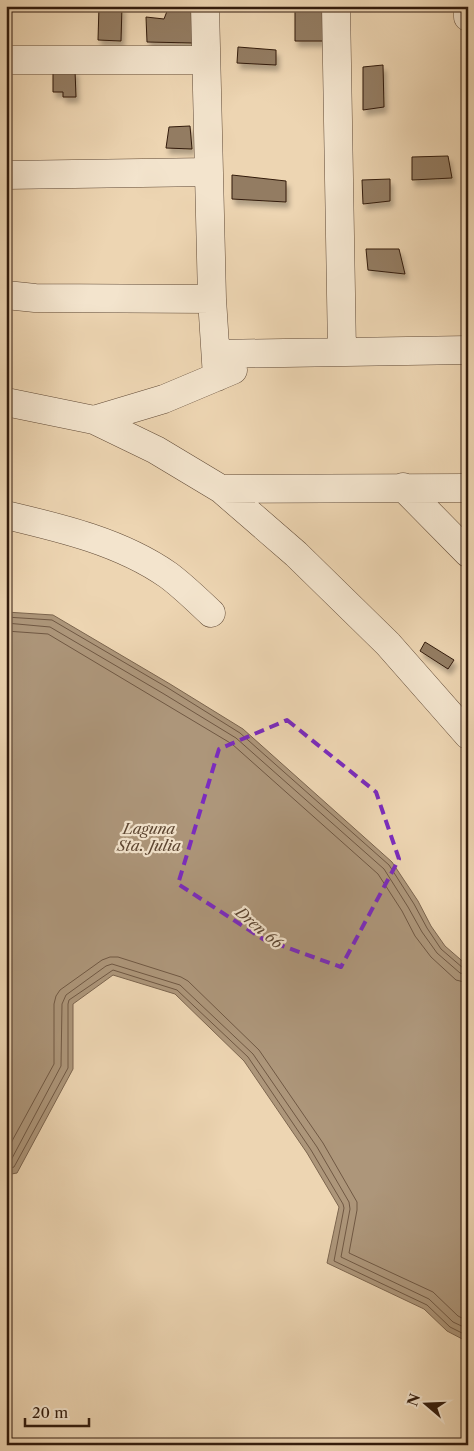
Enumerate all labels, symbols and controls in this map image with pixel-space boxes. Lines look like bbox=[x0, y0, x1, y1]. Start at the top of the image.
water label: Laguna Sta. Julia bbox=[116, 819, 181, 855]
water label: Dren 66 bbox=[231, 902, 287, 953]
north arrow bbox=[402, 1378, 452, 1428]
text: N bbox=[403, 1391, 424, 1408]
scale bar bbox=[25, 1396, 89, 1428]
text: 20 m bbox=[32, 1403, 68, 1422]

